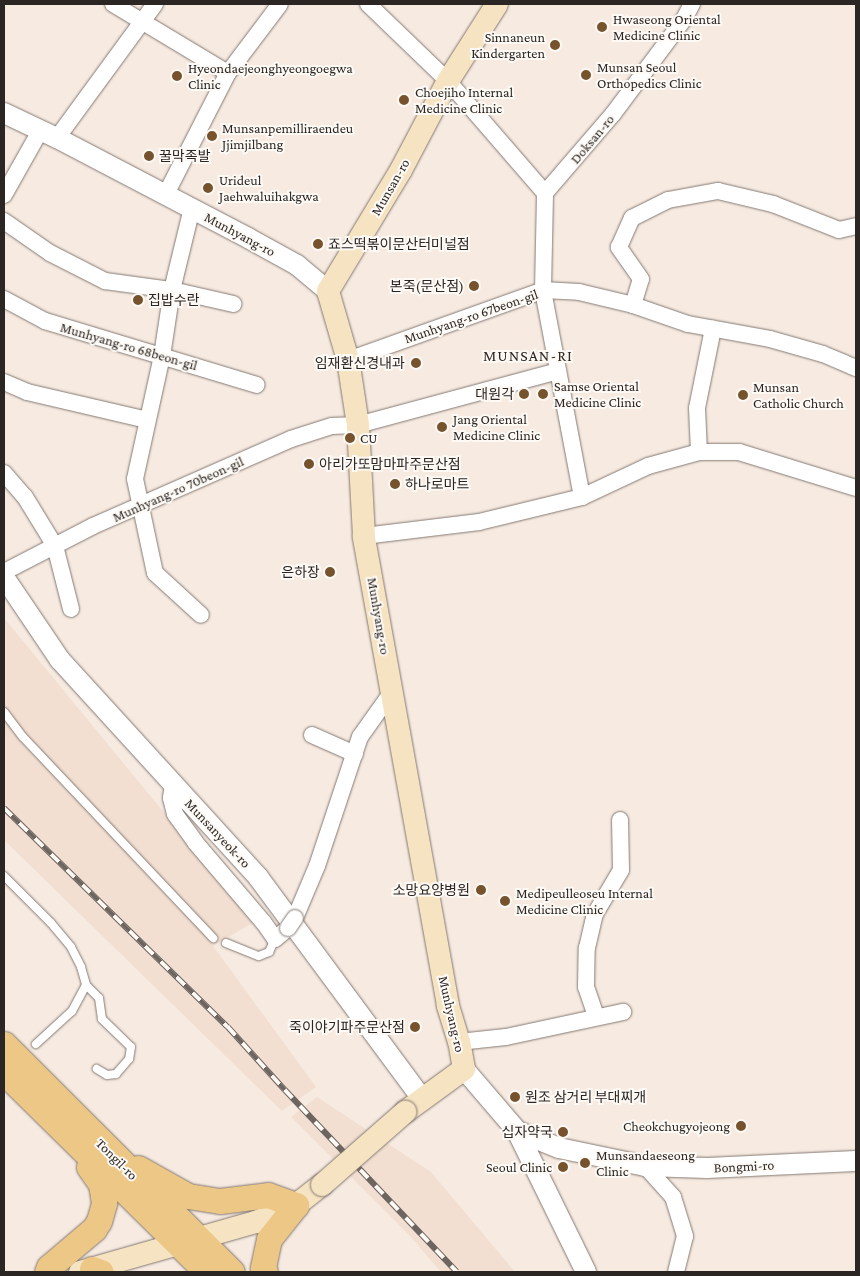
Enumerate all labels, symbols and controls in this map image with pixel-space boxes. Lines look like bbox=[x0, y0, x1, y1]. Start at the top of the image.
place label: Hwaseong Oriental Medicine Clinic bbox=[613, 11, 721, 44]
marker: Hwaseong Oriental Medicine Clinic bbox=[595, 20, 609, 34]
place label: Sinnaneun Kindergarten bbox=[471, 29, 545, 62]
marker: Sinnaneun Kindergarten bbox=[549, 39, 561, 51]
place label: Munsan Seoul Orthopedics Clinic bbox=[597, 59, 702, 92]
place label: Hyeondaejeonghyeongoegwa Clinic bbox=[188, 60, 353, 92]
marker: Munsan Seoul Orthopedics Clinic bbox=[579, 68, 593, 82]
marker: Hyeondaejeonghyeongoegwa Clinic bbox=[170, 69, 184, 83]
place label: Choejiho Internal Medicine Clinic bbox=[415, 84, 513, 116]
marker: Choejiho Internal Medicine Clinic bbox=[397, 93, 411, 107]
street label: Doksan-ro bbox=[567, 111, 617, 167]
place label: Munsanpemilliraendeu Jjimjilbang bbox=[222, 120, 353, 152]
marker: Munsanpemilliraendeu Jjimjilbang bbox=[206, 130, 218, 142]
place label: 꿀막족발 bbox=[159, 148, 211, 164]
marker: 꿀막족발 bbox=[143, 150, 155, 162]
street label: Munsan-ro bbox=[367, 156, 413, 218]
place label: Urideul Jaehwaluihakgwa bbox=[219, 172, 319, 204]
marker: Urideul Jaehwaluihakgwa bbox=[201, 181, 215, 195]
street label: Munhyang-ro bbox=[202, 208, 278, 260]
place label: 죠스떡볶이문산터미널점 bbox=[328, 236, 470, 252]
marker: 죠스떡볶이문산터미널점 bbox=[312, 238, 324, 250]
place label: 본죽(문산점) bbox=[390, 278, 464, 294]
marker: 본죽(문산점) bbox=[468, 280, 480, 292]
street label: Munhyang-ro 67beon-gil bbox=[402, 285, 540, 347]
place label: 집밥수란 bbox=[148, 292, 200, 308]
marker: 집밥수란 bbox=[132, 294, 144, 306]
street label: Munhyang-ro 68beon-gil bbox=[58, 318, 200, 374]
district label: MUNSAN-RI bbox=[482, 346, 574, 366]
place label: 임재환신경내과 bbox=[315, 355, 405, 371]
marker: 임재환신경내과 bbox=[409, 356, 423, 370]
place label: Samse Oriental Medicine Clinic bbox=[554, 378, 641, 411]
place label: Munsan Catholic Church bbox=[753, 379, 844, 412]
place label: 대원각 bbox=[475, 386, 514, 402]
marker: Samse Oriental Medicine Clinic bbox=[536, 387, 550, 401]
marker: 대원각 bbox=[518, 388, 530, 400]
marker: Munsan Catholic Church bbox=[737, 389, 749, 401]
place label: Jang Oriental Medicine Clinic bbox=[453, 411, 540, 444]
marker: Jang Oriental Medicine Clinic bbox=[435, 420, 449, 434]
place label: CU bbox=[360, 430, 377, 446]
marker: CU bbox=[344, 432, 356, 444]
street label: Munhyang-ro 70beon-gil bbox=[110, 453, 246, 525]
place label: 아리가또맘마파주문산점 bbox=[319, 456, 461, 472]
marker: 아리가또맘마파주문산점 bbox=[303, 458, 315, 470]
place label: 하나로마트 bbox=[405, 476, 469, 492]
marker: 하나로마트 bbox=[389, 478, 401, 490]
place label: 은하장 bbox=[281, 564, 320, 580]
marker: 은하장 bbox=[324, 566, 336, 578]
street label: Munhyang-ro bbox=[364, 576, 394, 656]
street label: Munsanyeok-ro bbox=[182, 795, 254, 871]
place label: 소망요양병원 bbox=[393, 882, 470, 898]
marker: 소망요양병원 bbox=[474, 883, 488, 897]
place label: Medipeulleoseu Internal Medicine Clinic bbox=[516, 885, 653, 918]
marker: Medipeulleoseu Internal Medicine Clinic bbox=[498, 894, 512, 908]
street label: Munhyang-ro bbox=[435, 974, 469, 1054]
place label: 죽이야기파주문산점 bbox=[289, 1019, 405, 1035]
marker: 죽이야기파주문산점 bbox=[409, 1021, 421, 1033]
place label: 원조 삼거리 부대찌개 bbox=[525, 1089, 646, 1105]
marker: 원조 삼거리 부대찌개 bbox=[509, 1091, 521, 1103]
place label: Cheokchugyojeong bbox=[623, 1118, 730, 1134]
marker: Cheokchugyojeong bbox=[734, 1119, 748, 1133]
place label: 십자약국 bbox=[501, 1124, 553, 1140]
marker: 십자약국 bbox=[557, 1126, 569, 1138]
street label: Tongil-ro bbox=[93, 1135, 141, 1183]
place label: Munsandaeseong Clinic bbox=[596, 1147, 695, 1180]
marker: Munsandaeseong Clinic bbox=[578, 1156, 592, 1170]
street label: Bongmi-ro bbox=[713, 1156, 775, 1176]
place label: Seoul Clinic bbox=[486, 1159, 552, 1175]
marker: Seoul Clinic bbox=[556, 1160, 570, 1174]

